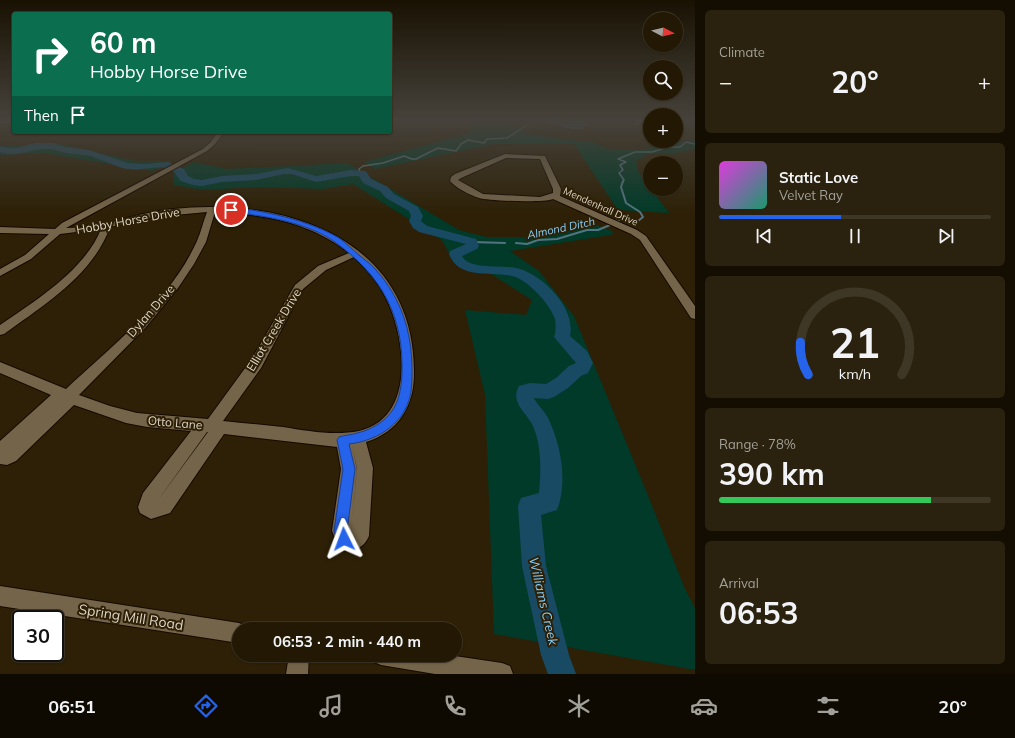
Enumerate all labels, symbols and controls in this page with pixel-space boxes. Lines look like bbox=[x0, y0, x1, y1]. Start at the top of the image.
north arrow bbox=[643, 12, 683, 52]
map controls bbox=[643, 12, 683, 196]
text: 60 m bbox=[90, 25, 156, 60]
icon: right bbox=[24, 28, 76, 80]
text: Climate bbox=[719, 44, 765, 60]
text: Hobby Horse Drive bbox=[90, 60, 247, 83]
button: search bbox=[643, 60, 683, 100]
text: 20° bbox=[831, 63, 879, 101]
text: − bbox=[719, 68, 732, 96]
text: + bbox=[978, 68, 991, 96]
icon: arrive bbox=[67, 104, 89, 126]
text: Then bbox=[24, 106, 59, 125]
button: + bbox=[643, 108, 683, 148]
button: − bbox=[643, 156, 683, 196]
text: Static Love bbox=[779, 168, 858, 187]
street label: Mendenhall Drive bbox=[561, 184, 640, 229]
text: Velvet Ray bbox=[779, 187, 843, 203]
pin bbox=[214, 193, 248, 227]
icon: arrive bbox=[220, 199, 242, 221]
street label: Hobby Horse Drive bbox=[75, 204, 181, 237]
water label: Almond Ditch bbox=[525, 214, 596, 242]
icon: previous bbox=[753, 225, 775, 247]
icon: pause bbox=[844, 225, 866, 247]
icon: next bbox=[935, 225, 957, 247]
street label: Dylan Drive bbox=[124, 281, 177, 340]
street label: Elliot Creek Drive bbox=[243, 286, 304, 374]
text: 21 bbox=[830, 316, 880, 368]
text: km/h bbox=[839, 365, 871, 383]
street label: Otto Lane bbox=[147, 413, 203, 432]
text: Range · 78% bbox=[719, 436, 796, 452]
text: 390 km bbox=[719, 455, 825, 493]
position arrow bbox=[323, 518, 365, 560]
water label: Williams Creek bbox=[526, 555, 562, 647]
text: Arrival bbox=[719, 575, 759, 591]
text: 06:53 bbox=[719, 594, 798, 632]
street label: Spring Mill Road bbox=[77, 600, 185, 634]
speed limit sign: 30 bbox=[12, 610, 64, 662]
text: 06:53 · 2 min · 440 m bbox=[273, 632, 421, 651]
icon: directions bbox=[192, 692, 220, 720]
icon: music bbox=[317, 692, 345, 720]
icon: phone bbox=[441, 692, 469, 720]
icon: climate bbox=[565, 692, 593, 720]
icon: car bbox=[690, 692, 718, 720]
icon: filters bbox=[814, 692, 842, 720]
text: 06:51 bbox=[48, 695, 96, 718]
text: 20° bbox=[938, 695, 967, 718]

